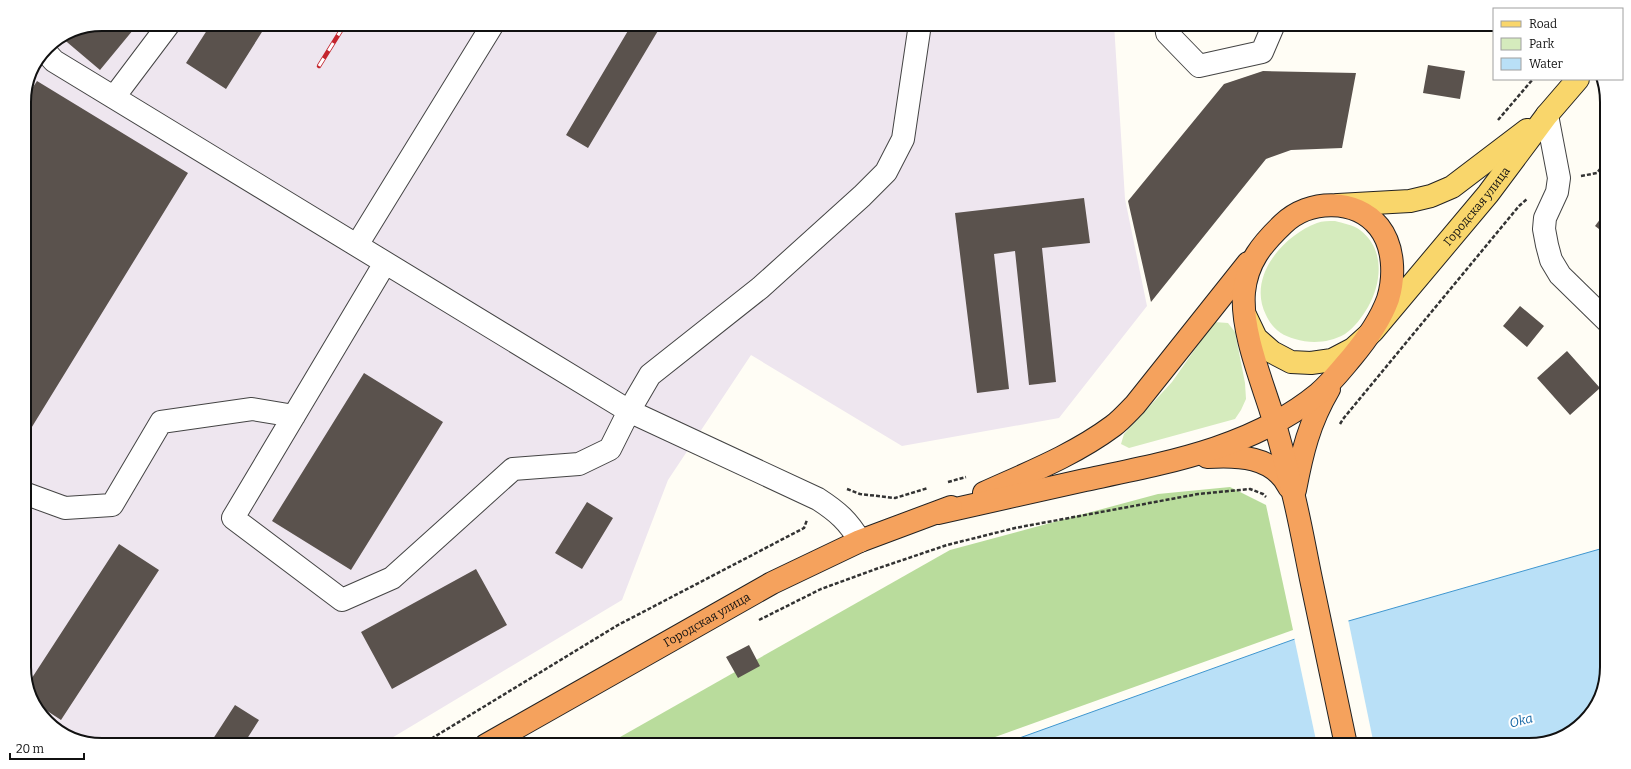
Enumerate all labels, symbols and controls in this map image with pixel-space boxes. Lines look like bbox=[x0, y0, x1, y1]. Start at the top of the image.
legend bbox=[1493, 8, 1623, 80]
text: Road bbox=[1529, 17, 1557, 31]
text: Park bbox=[1529, 37, 1555, 51]
text: Water bbox=[1529, 57, 1564, 71]
street label: Городская улица bbox=[1441, 164, 1513, 249]
street label: Городская улица bbox=[661, 590, 753, 650]
water label: Oka bbox=[1508, 710, 1534, 731]
scale bar bbox=[10, 735, 84, 761]
text: 20 m bbox=[16, 742, 45, 756]

